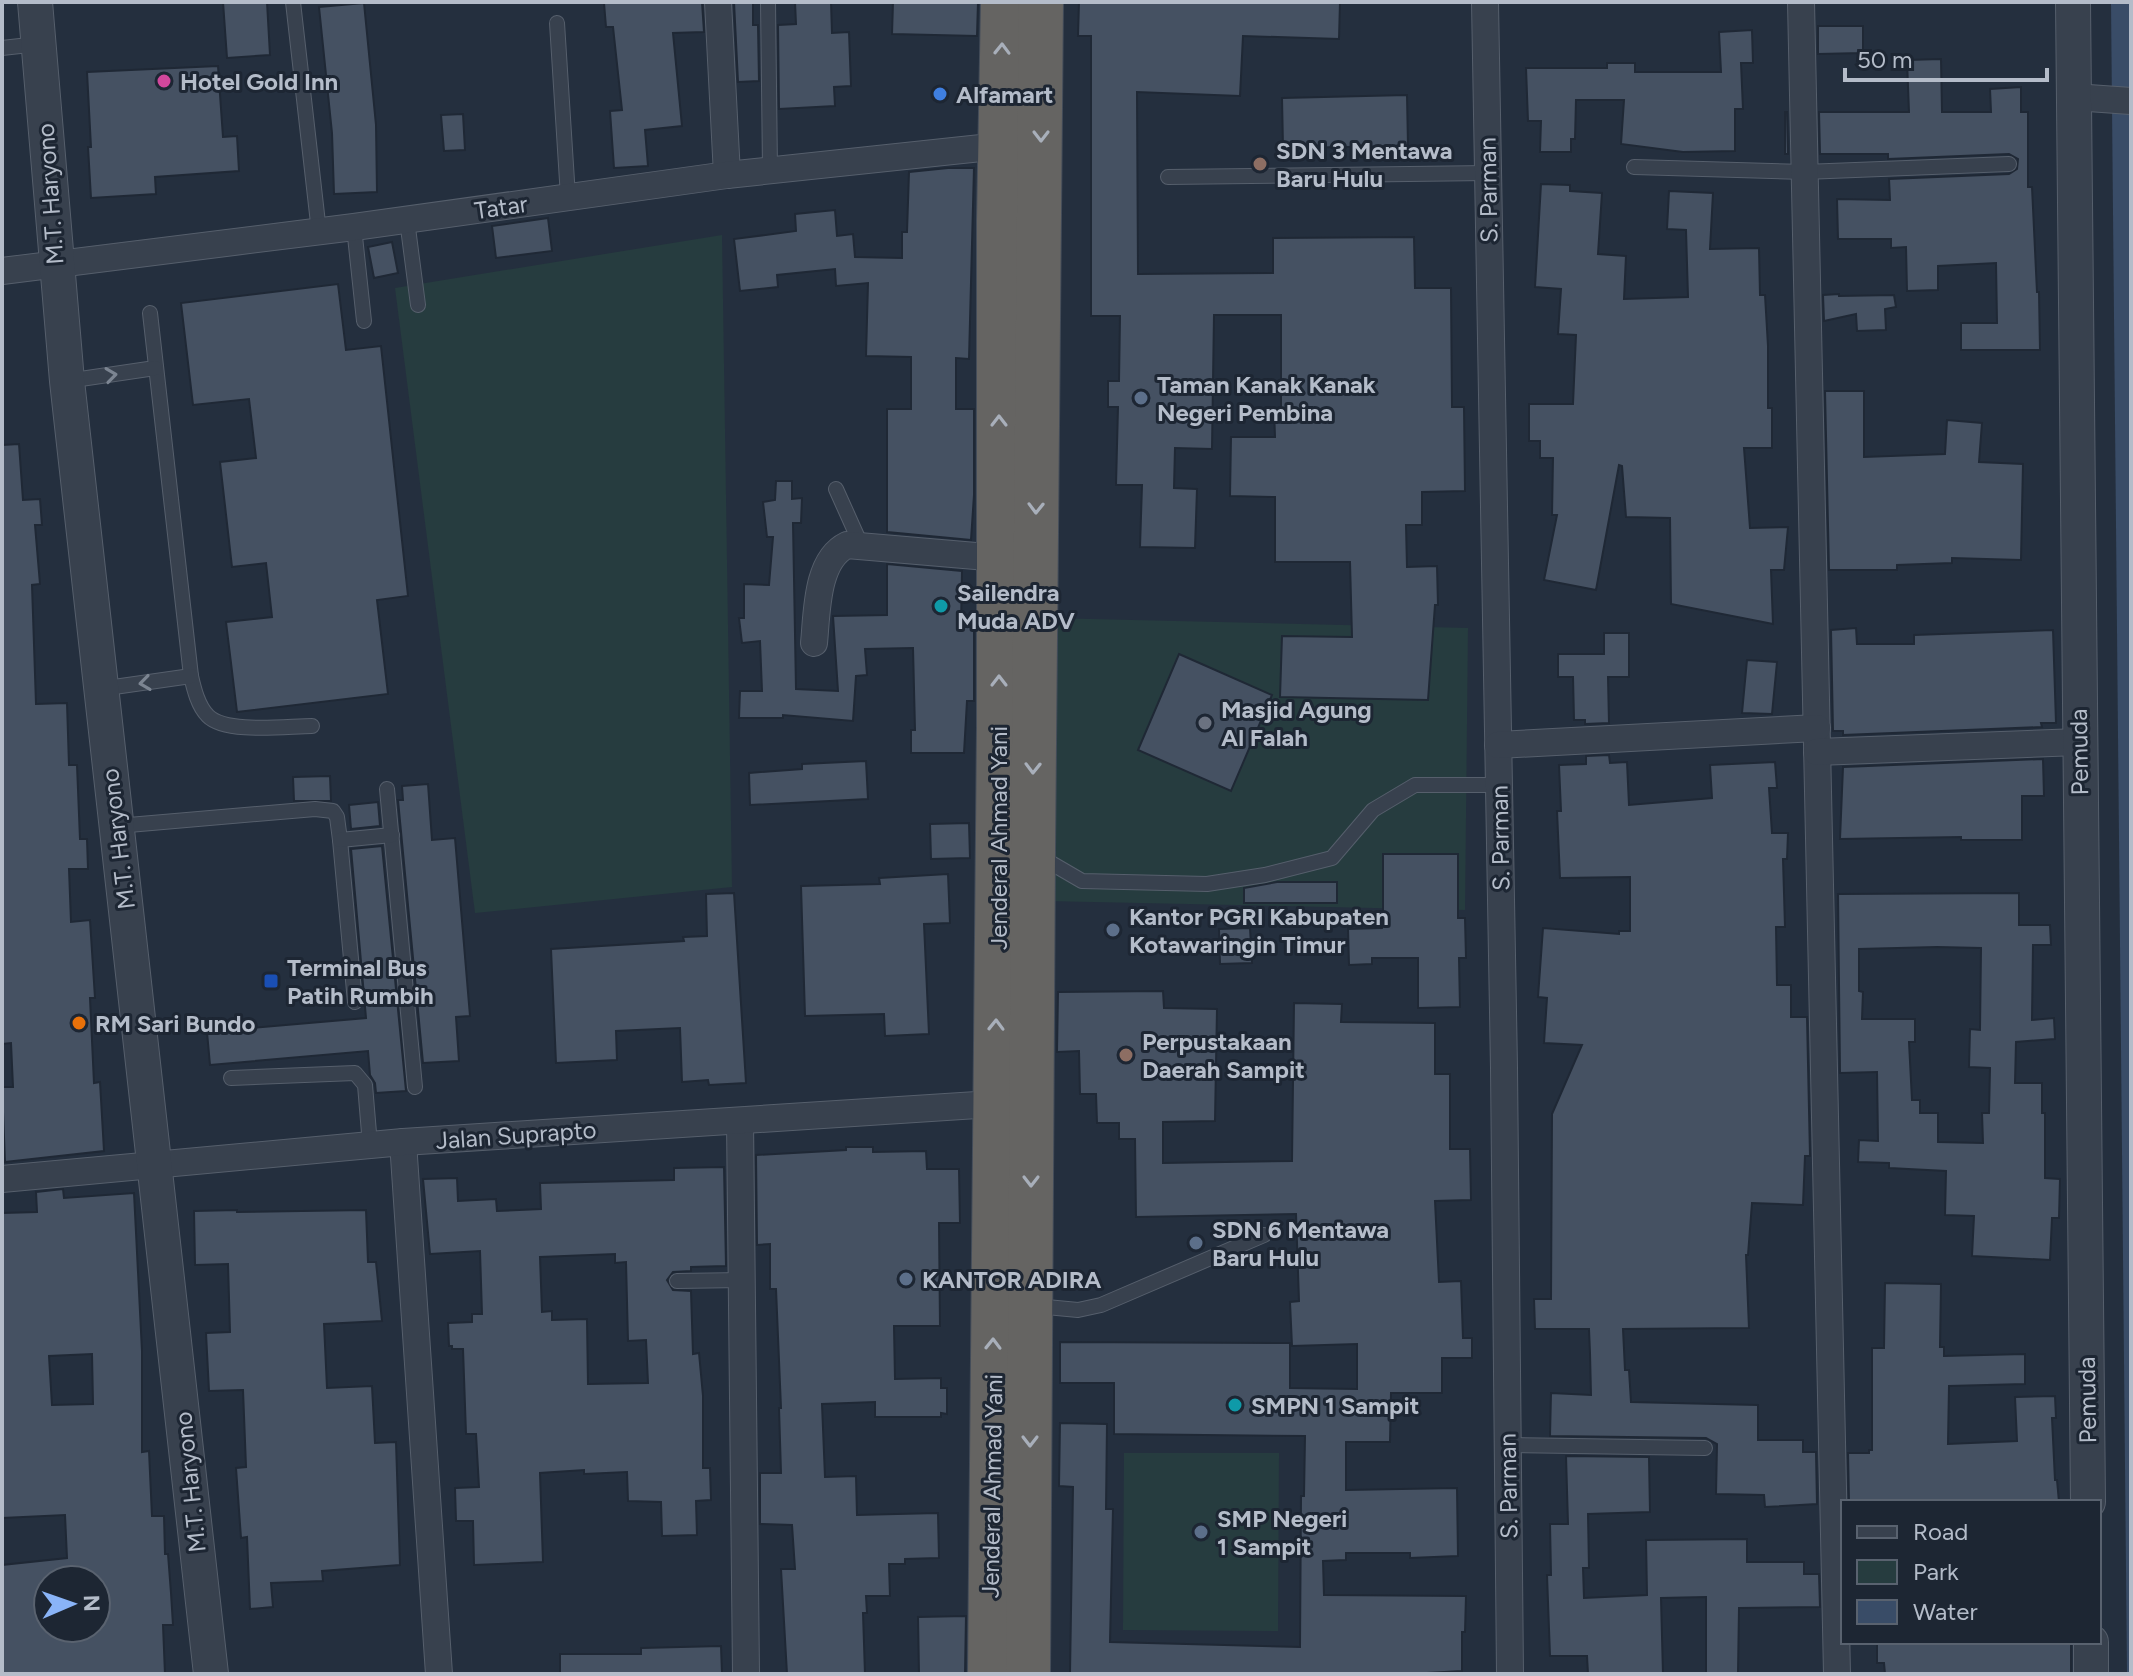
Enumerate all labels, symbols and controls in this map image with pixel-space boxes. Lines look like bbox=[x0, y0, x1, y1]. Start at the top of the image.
scale bar bbox=[1845, 32, 2047, 82]
one-way arrow bbox=[994, 42, 1011, 55]
text: 50 m bbox=[1857, 45, 1913, 74]
place label: Hotel Gold Inn bbox=[180, 67, 338, 96]
marker: Hotel Gold Inn bbox=[155, 72, 173, 90]
place label: Alfamart bbox=[956, 80, 1053, 109]
marker: Alfamart bbox=[931, 85, 949, 103]
street label: M.T. Haryono bbox=[31, 122, 69, 266]
one-way arrow bbox=[1032, 130, 1050, 143]
place label: SDN 3 Mentawa Baru Hulu bbox=[1276, 136, 1453, 193]
street label: S. Parman bbox=[1473, 137, 1503, 243]
marker: SDN 3 Mentawa Baru Hulu bbox=[1251, 155, 1269, 173]
street label: Tatar bbox=[473, 189, 529, 225]
one-way arrow bbox=[104, 367, 118, 384]
place label: Taman Kanak Kanak Negeri Pembina bbox=[1157, 370, 1376, 427]
marker: Taman Kanak Kanak Negeri Pembina bbox=[1132, 389, 1150, 407]
one-way arrow bbox=[990, 414, 1008, 427]
one-way arrow bbox=[1027, 502, 1045, 515]
place label: Sailendra Muda ADV bbox=[957, 578, 1075, 635]
marker: Sailendra Muda ADV bbox=[932, 597, 950, 615]
one-way arrow bbox=[138, 674, 152, 691]
one-way arrow bbox=[990, 674, 1008, 687]
place label: Masjid Agung Al Falah bbox=[1221, 695, 1372, 752]
street label: Pemuda bbox=[2064, 708, 2094, 796]
marker: Masjid Agung Al Falah bbox=[1196, 714, 1214, 732]
street label: Jenderal Ahmad Yani bbox=[984, 726, 1013, 950]
one-way arrow bbox=[1025, 762, 1042, 775]
street label: M.T. Haryono bbox=[95, 767, 141, 911]
street label: S. Parman bbox=[1485, 785, 1515, 891]
place label: Kantor PGRI Kabupaten Kotawaringin Timur bbox=[1129, 902, 1389, 959]
marker: Kantor PGRI Kabupaten Kotawaringin Timur bbox=[1104, 921, 1122, 939]
place label: Terminal Bus Patih Rumbih bbox=[287, 953, 434, 1010]
marker: Terminal Bus Patih Rumbih bbox=[262, 972, 280, 990]
place label: RM Sari Bundo bbox=[95, 1009, 255, 1038]
marker: RM Sari Bundo bbox=[70, 1014, 88, 1032]
one-way arrow bbox=[987, 1018, 1005, 1031]
place label: Perpustakaan Daerah Sampit bbox=[1142, 1027, 1305, 1084]
marker: Perpustakaan Daerah Sampit bbox=[1117, 1046, 1135, 1064]
street label: Jalan Suprapto bbox=[435, 1115, 597, 1155]
one-way arrow bbox=[1022, 1175, 1040, 1188]
place label: SDN 6 Mentawa Baru Hulu bbox=[1212, 1215, 1389, 1272]
marker: SDN 6 Mentawa Baru Hulu bbox=[1187, 1234, 1205, 1252]
place label: KANTOR ADIRA bbox=[922, 1265, 1101, 1294]
marker: KANTOR ADIRA bbox=[897, 1270, 915, 1288]
one-way arrow bbox=[984, 1337, 1002, 1350]
street label: Pemuda bbox=[2072, 1356, 2102, 1444]
street label: Jenderal Ahmad Yani bbox=[976, 1374, 1008, 1598]
place label: SMPN 1 Sampit bbox=[1251, 1391, 1419, 1420]
marker: SMPN 1 Sampit bbox=[1226, 1396, 1244, 1414]
street label: M.T. Haryono bbox=[168, 1410, 212, 1554]
street label: S. Parman bbox=[1493, 1433, 1523, 1539]
one-way arrow bbox=[1021, 1435, 1039, 1448]
legend bbox=[1841, 1500, 2101, 1644]
place label: SMP Negeri 1 Sampit bbox=[1217, 1504, 1347, 1561]
text: Road bbox=[1913, 1517, 1968, 1546]
marker: SMP Negeri 1 Sampit bbox=[1192, 1523, 1210, 1541]
text: Park bbox=[1913, 1557, 1959, 1586]
north arrow bbox=[32, 1564, 112, 1644]
text: N bbox=[78, 1594, 105, 1612]
text: Water bbox=[1913, 1597, 1978, 1626]

